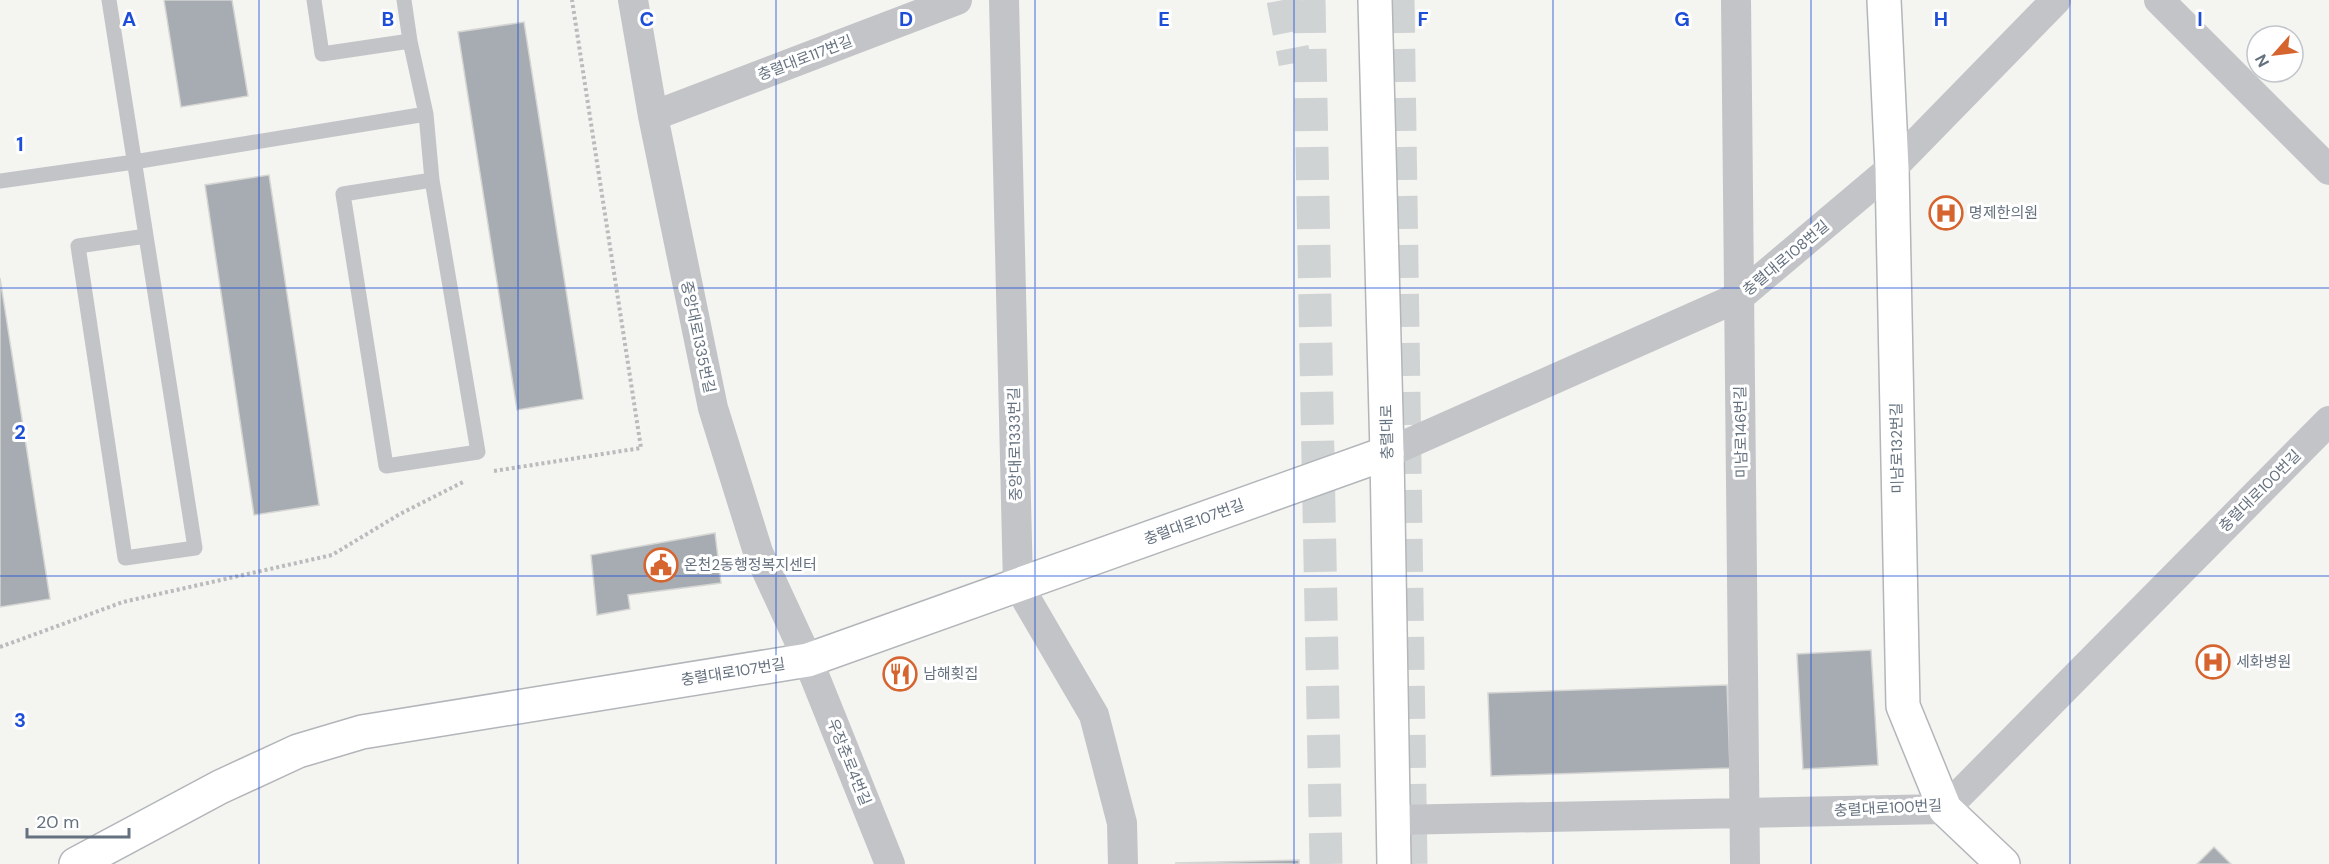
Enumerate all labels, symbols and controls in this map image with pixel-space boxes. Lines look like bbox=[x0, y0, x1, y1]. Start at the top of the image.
text: A bbox=[122, 6, 136, 32]
text: B bbox=[382, 6, 394, 32]
text: C bbox=[640, 6, 654, 32]
text: D bbox=[899, 6, 913, 32]
text: E bbox=[1158, 6, 1170, 32]
text: F bbox=[1417, 6, 1429, 32]
text: G bbox=[1674, 6, 1690, 32]
text: H bbox=[1934, 6, 1948, 32]
text: I bbox=[2197, 6, 2203, 32]
north arrow bbox=[2245, 24, 2305, 84]
street label: 충렬대로117번길 bbox=[755, 31, 855, 85]
text: N bbox=[2250, 51, 2274, 71]
text: 1 bbox=[16, 131, 24, 157]
hospital icon: 명제한의원 bbox=[1928, 195, 1964, 231]
place label: 명제한의원 bbox=[1969, 203, 2038, 223]
street label: 충렬대로108번길 bbox=[1739, 216, 1833, 300]
street label: 중앙대로1335번길 bbox=[676, 279, 720, 395]
street label: 미남로146번길 bbox=[1730, 386, 1752, 478]
street label: 중앙대로1333번길 bbox=[1004, 387, 1026, 501]
street label: 미남로132번길 bbox=[1886, 402, 1908, 494]
street label: 충렬대로 bbox=[1377, 404, 1397, 460]
text: 2 bbox=[14, 419, 26, 445]
street label: 충렬대로100번길 bbox=[2215, 446, 2305, 536]
street label: 충렬대로107번길 bbox=[1141, 495, 1247, 549]
public building icon: 온천2동행정복지센터 bbox=[643, 547, 679, 583]
place label: 온천2동행정복지센터 bbox=[684, 555, 817, 575]
hospital icon: 세화병원 bbox=[2195, 644, 2231, 680]
place label: 세화병원 bbox=[2236, 652, 2291, 672]
street label: 충렬대로107번길 bbox=[679, 654, 787, 690]
restaurant icon: 남해횟집 bbox=[882, 656, 918, 692]
place label: 남해횟집 bbox=[923, 664, 978, 684]
text: 3 bbox=[14, 707, 26, 733]
street label: 우장춘로4번길 bbox=[823, 716, 875, 808]
street label: 충렬대로100번길 bbox=[1834, 795, 1942, 821]
scale bar bbox=[27, 801, 129, 839]
text: 20 m bbox=[36, 810, 79, 834]

